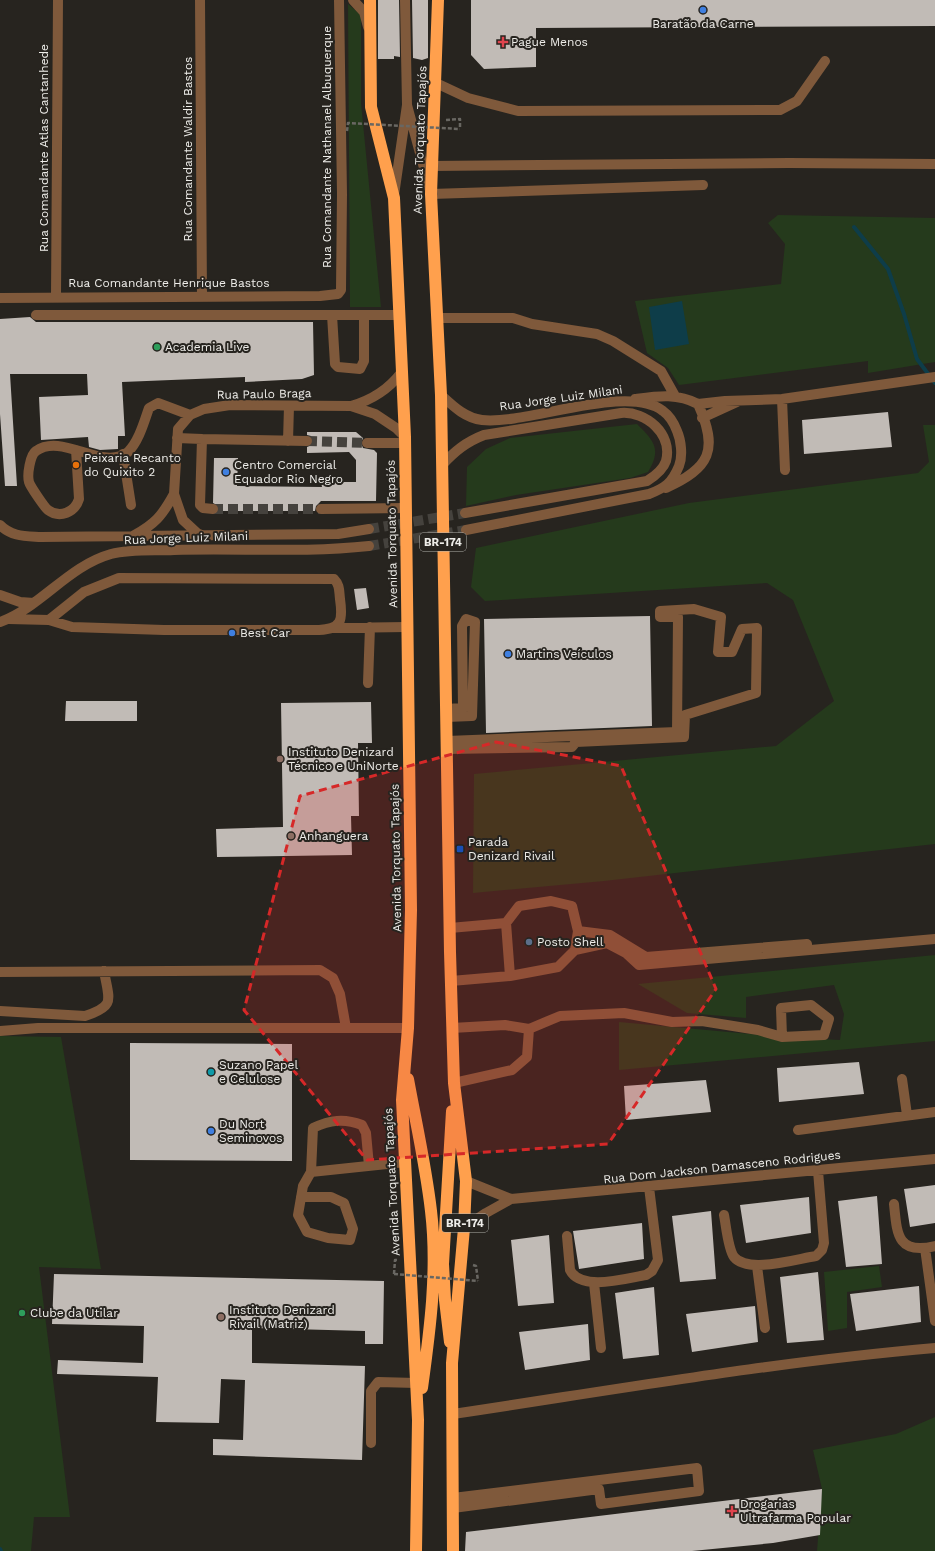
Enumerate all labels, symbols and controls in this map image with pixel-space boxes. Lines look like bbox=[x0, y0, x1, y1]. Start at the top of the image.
marker: Baratão da Carne bbox=[698, 5, 708, 15]
place label: Baratão da Carne bbox=[652, 17, 754, 31]
street label: Rua Comandante Nathanael Albuquerque bbox=[320, 26, 334, 268]
place label: Pague Menos bbox=[511, 35, 588, 49]
marker: Pague Menos bbox=[498, 37, 508, 47]
street label: Rua Comandante Atlas Cantanhede bbox=[37, 44, 51, 252]
street label: Rua Comandante Waldir Bastos bbox=[181, 57, 195, 241]
street label: Avenida Torquato Tapajós bbox=[410, 66, 430, 214]
street label: Rua Comandante Henrique Bastos bbox=[68, 276, 270, 290]
place label: Academia Live bbox=[165, 340, 250, 354]
marker: Academia Live bbox=[152, 342, 162, 352]
street label: Rua Jorge Luiz Milani bbox=[499, 382, 623, 414]
street label: Rua Paulo Braga bbox=[216, 386, 312, 402]
place label: Peixaria Recanto do Quixito 2 bbox=[84, 451, 181, 479]
place label: Centro Comercial Equador Rio Negro bbox=[234, 458, 343, 486]
marker: Peixaria Recanto do Quixito 2 bbox=[71, 460, 81, 470]
street label: Avenida Torquato Tapajós bbox=[384, 460, 400, 608]
marker: Centro Comercial Equador Rio Negro bbox=[221, 467, 231, 477]
street label: Rua Jorge Luiz Milani bbox=[124, 529, 248, 547]
road number: BR-174 bbox=[420, 533, 466, 551]
place label: Best Car bbox=[240, 626, 290, 640]
marker: Best Car bbox=[227, 628, 237, 638]
place label: Martins Veículos bbox=[516, 647, 612, 661]
marker: Martins Veículos bbox=[503, 649, 513, 659]
place label: Instituto Denizard Técnico e UniNorte bbox=[288, 745, 399, 773]
marker: Instituto Denizard Técnico e UniNorte bbox=[275, 754, 285, 764]
street label: Avenida Torquato Tapajós bbox=[388, 784, 404, 932]
place label: Anhanguera bbox=[299, 829, 368, 843]
marker: Anhanguera bbox=[286, 831, 296, 841]
place label: Parada Denizard Rivail bbox=[468, 835, 555, 863]
marker: Parada Denizard Rivail bbox=[455, 844, 465, 854]
place label: Posto Shell bbox=[537, 935, 604, 949]
marker: Posto Shell bbox=[524, 937, 534, 947]
place label: Suzano Papel e Celulose bbox=[219, 1058, 299, 1086]
marker: Suzano Papel e Celulose bbox=[206, 1067, 216, 1077]
street label: Avenida Torquato Tapajós bbox=[381, 1108, 403, 1256]
place label: Du Nort Seminovos bbox=[219, 1117, 283, 1145]
marker: Du Nort Seminovos bbox=[206, 1126, 216, 1136]
street label: Rua Dom Jackson Damasceno Rodrigues bbox=[603, 1148, 841, 1186]
road number: BR-174 bbox=[442, 1214, 488, 1232]
place label: Instituto Denizard Rivail (Matriz) bbox=[229, 1303, 335, 1331]
place label: Clube da Utilar bbox=[30, 1306, 118, 1320]
marker: Clube da Utilar bbox=[17, 1308, 27, 1318]
marker: Instituto Denizard Rivail (Matriz) bbox=[216, 1312, 226, 1322]
place label: Drogarias Ultrafarma Popular bbox=[740, 1497, 851, 1525]
marker: Drogarias Ultrafarma Popular bbox=[727, 1506, 737, 1516]

